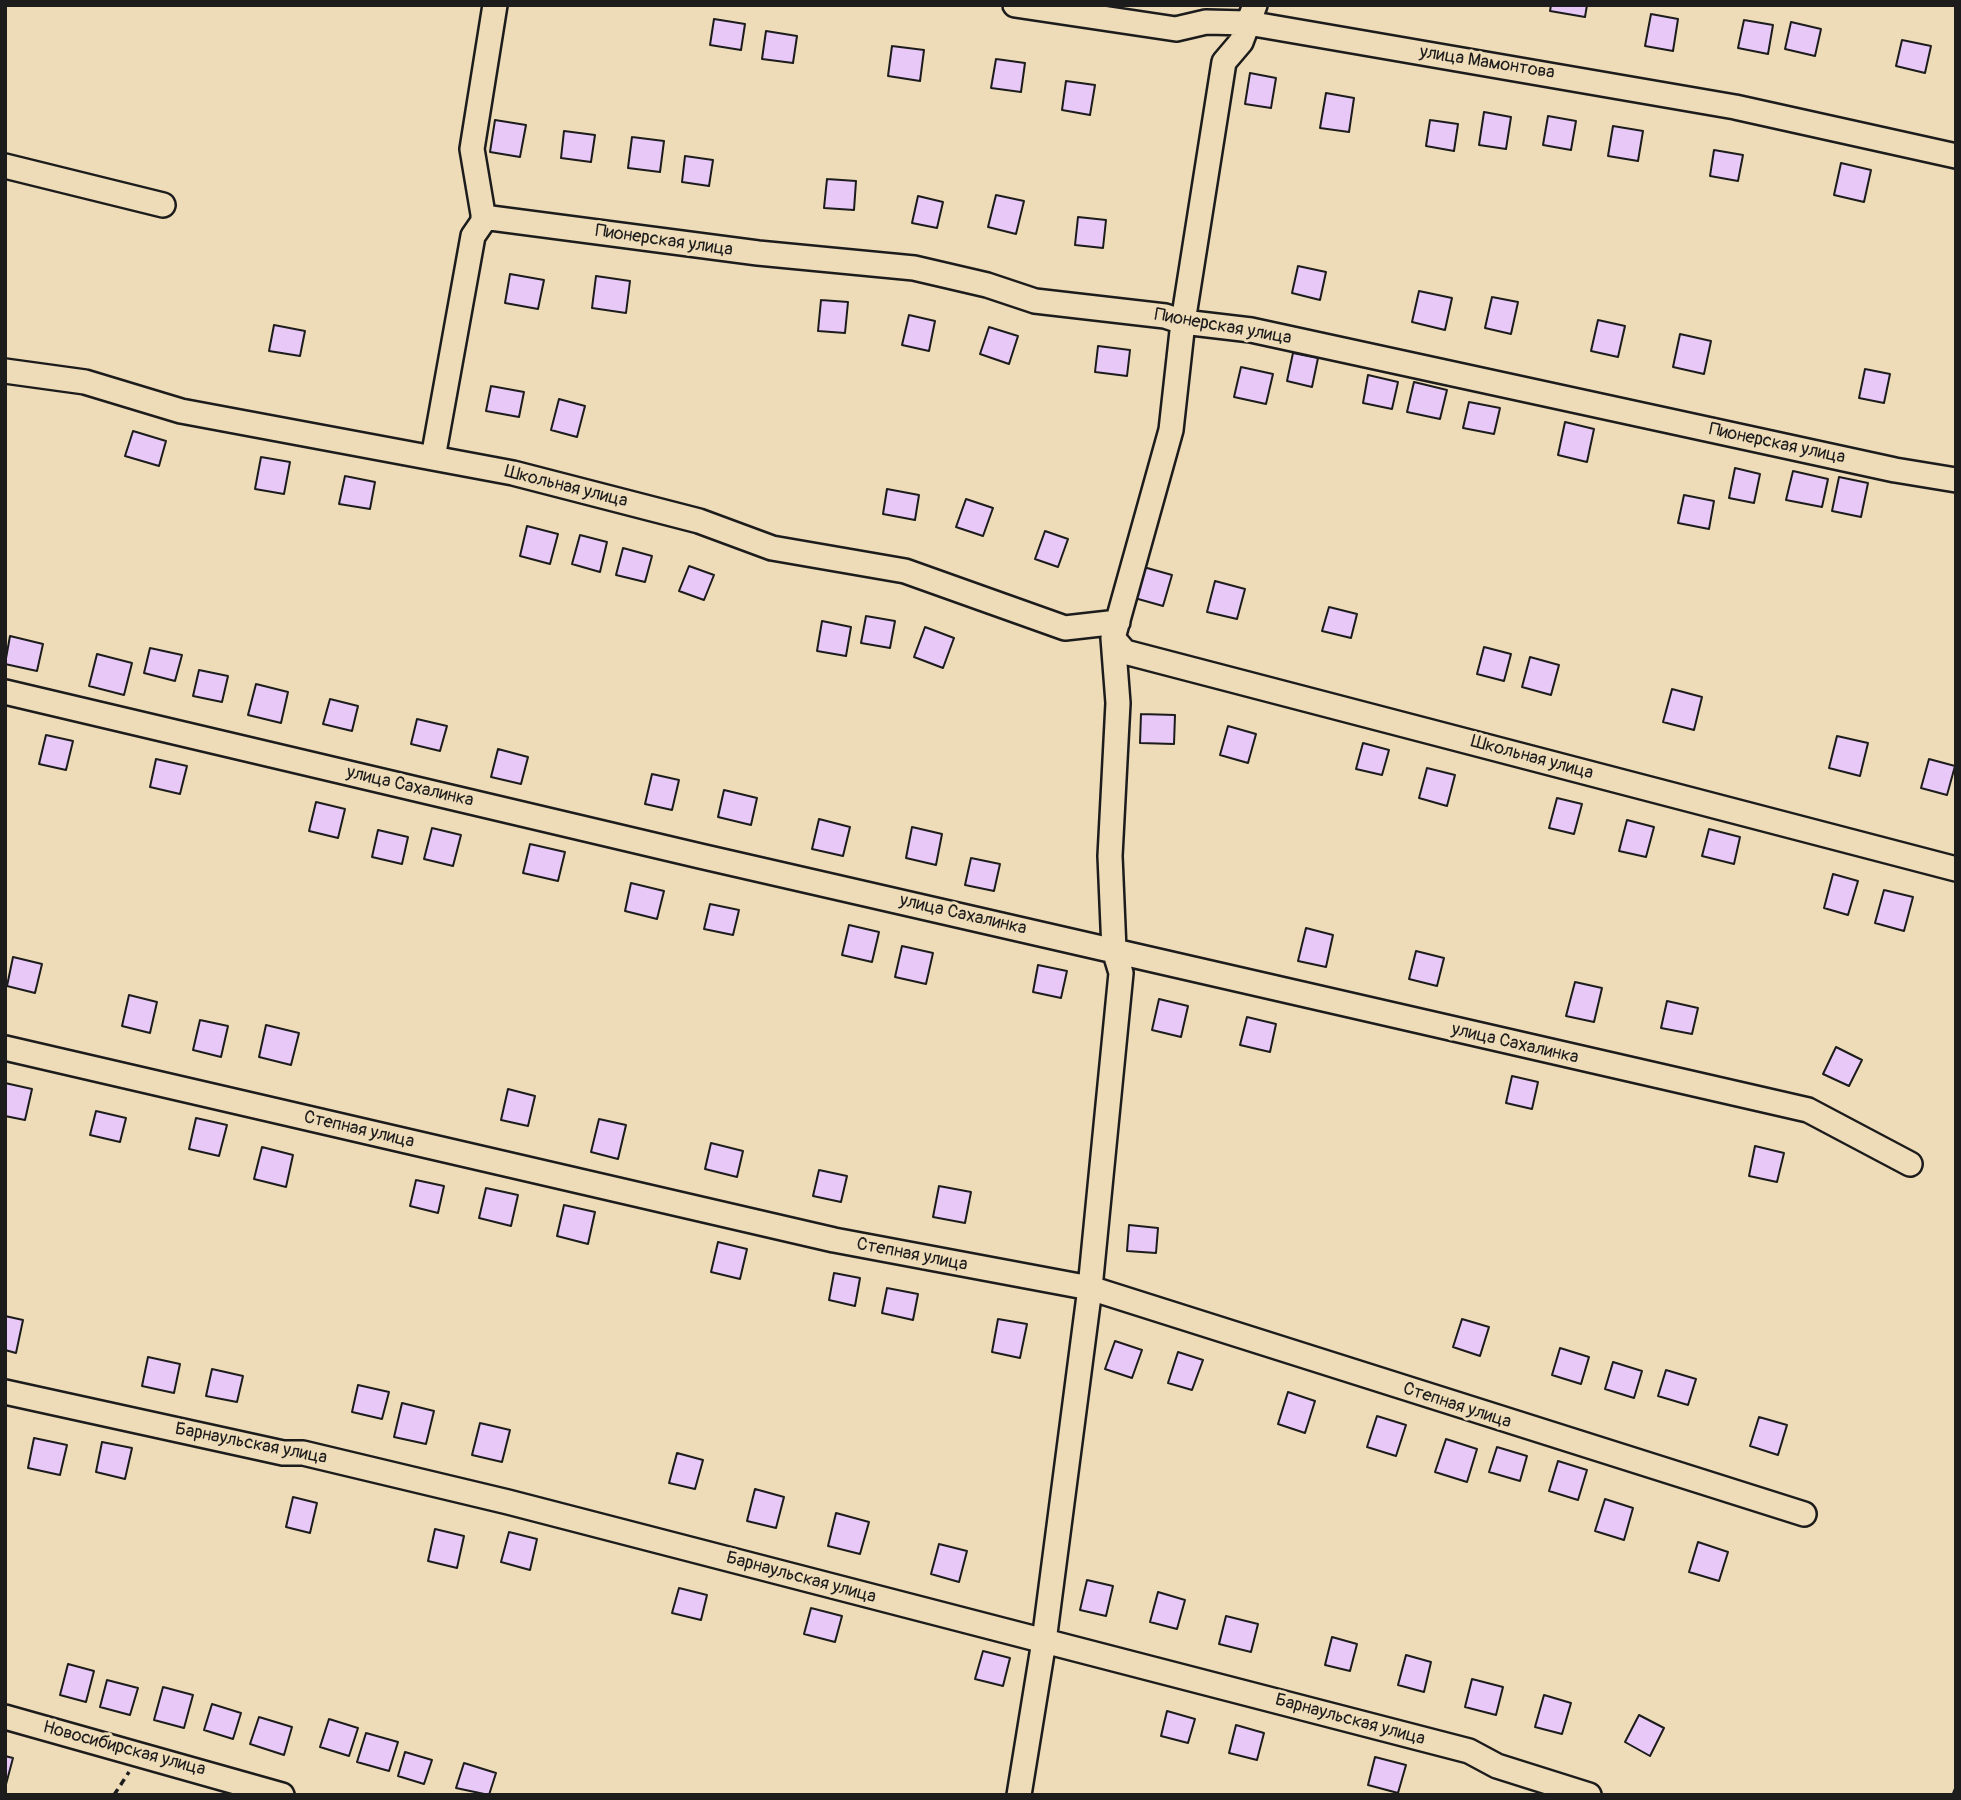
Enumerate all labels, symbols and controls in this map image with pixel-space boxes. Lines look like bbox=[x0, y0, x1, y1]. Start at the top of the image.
street label: улица Мамонтова bbox=[1418, 42, 1556, 84]
street label: Пионерская улица bbox=[594, 221, 734, 261]
street label: Пионерская улица bbox=[1153, 304, 1293, 350]
street label: Пионерская улица bbox=[1707, 419, 1847, 469]
street label: Школьная улица bbox=[502, 461, 630, 513]
street label: Школьная улица bbox=[1468, 731, 1596, 785]
street label: улица Сахалинка bbox=[344, 762, 476, 812]
street label: улица Сахалинка bbox=[897, 890, 1029, 940]
street label: улица Сахалинка bbox=[1449, 1019, 1581, 1069]
street label: Степная улица bbox=[302, 1107, 416, 1153]
street label: Степная улица bbox=[855, 1234, 969, 1276]
street label: Степная улица bbox=[1400, 1378, 1514, 1434]
street label: Барнаульская улица bbox=[173, 1419, 329, 1469]
street label: Барнаульская улица bbox=[724, 1548, 878, 1608]
street label: Барнаульская улица bbox=[1273, 1690, 1427, 1750]
street label: Новосибирская улица bbox=[40, 1717, 208, 1781]

